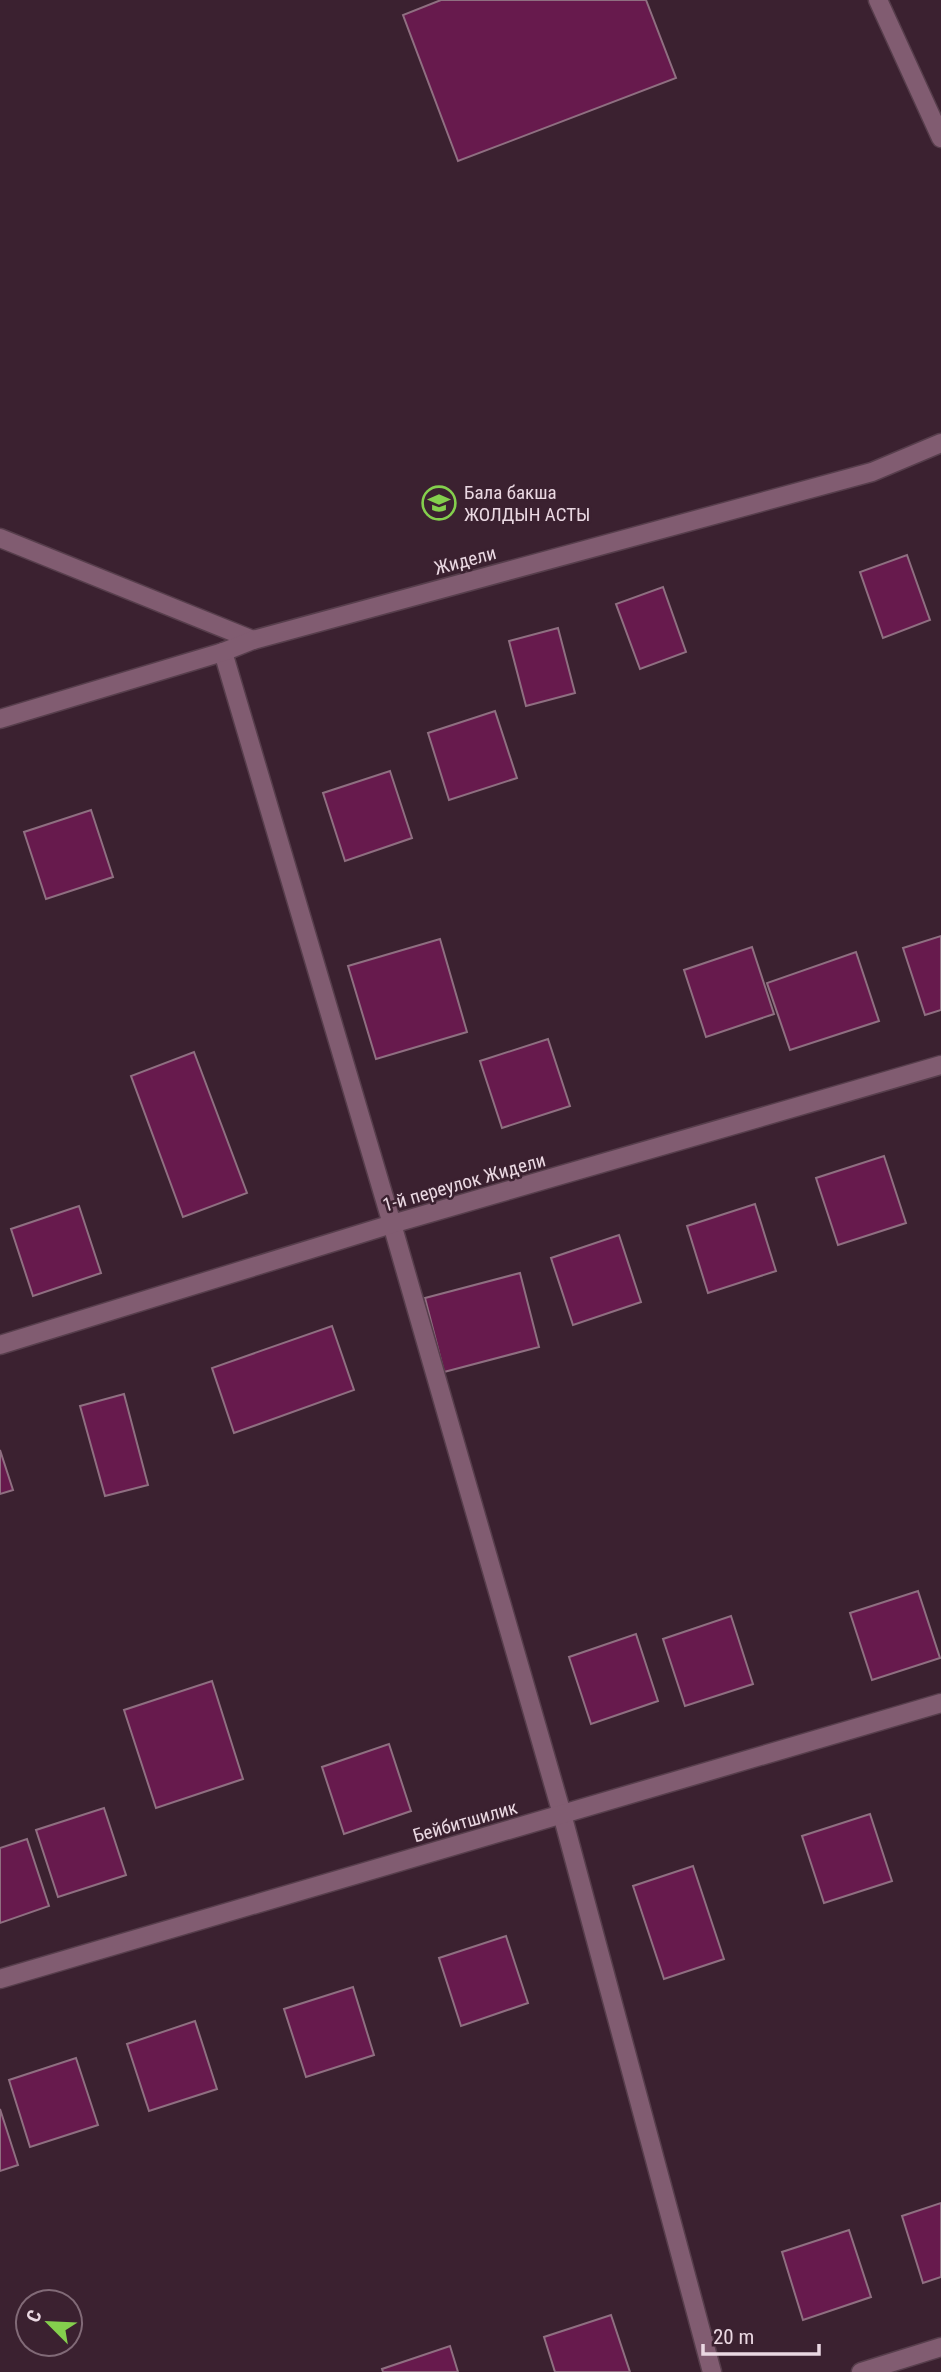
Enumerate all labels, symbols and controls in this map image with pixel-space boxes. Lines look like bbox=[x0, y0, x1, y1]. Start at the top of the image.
place label: Бала бакша ЖОЛДЫН АСТЫ bbox=[464, 481, 590, 526]
school or university icon: Бала бакша ЖОЛДЫН АСТЫ bbox=[420, 484, 458, 522]
street label: Жидели bbox=[432, 541, 499, 580]
street label: 1-й переулок Жидели bbox=[380, 1148, 548, 1217]
street label: Бейбитшилик bbox=[410, 1796, 520, 1847]
north arrow bbox=[14, 2288, 84, 2358]
text: С bbox=[21, 2307, 47, 2326]
scale bar bbox=[703, 2312, 818, 2356]
text: 20 m bbox=[713, 2325, 754, 2349]

